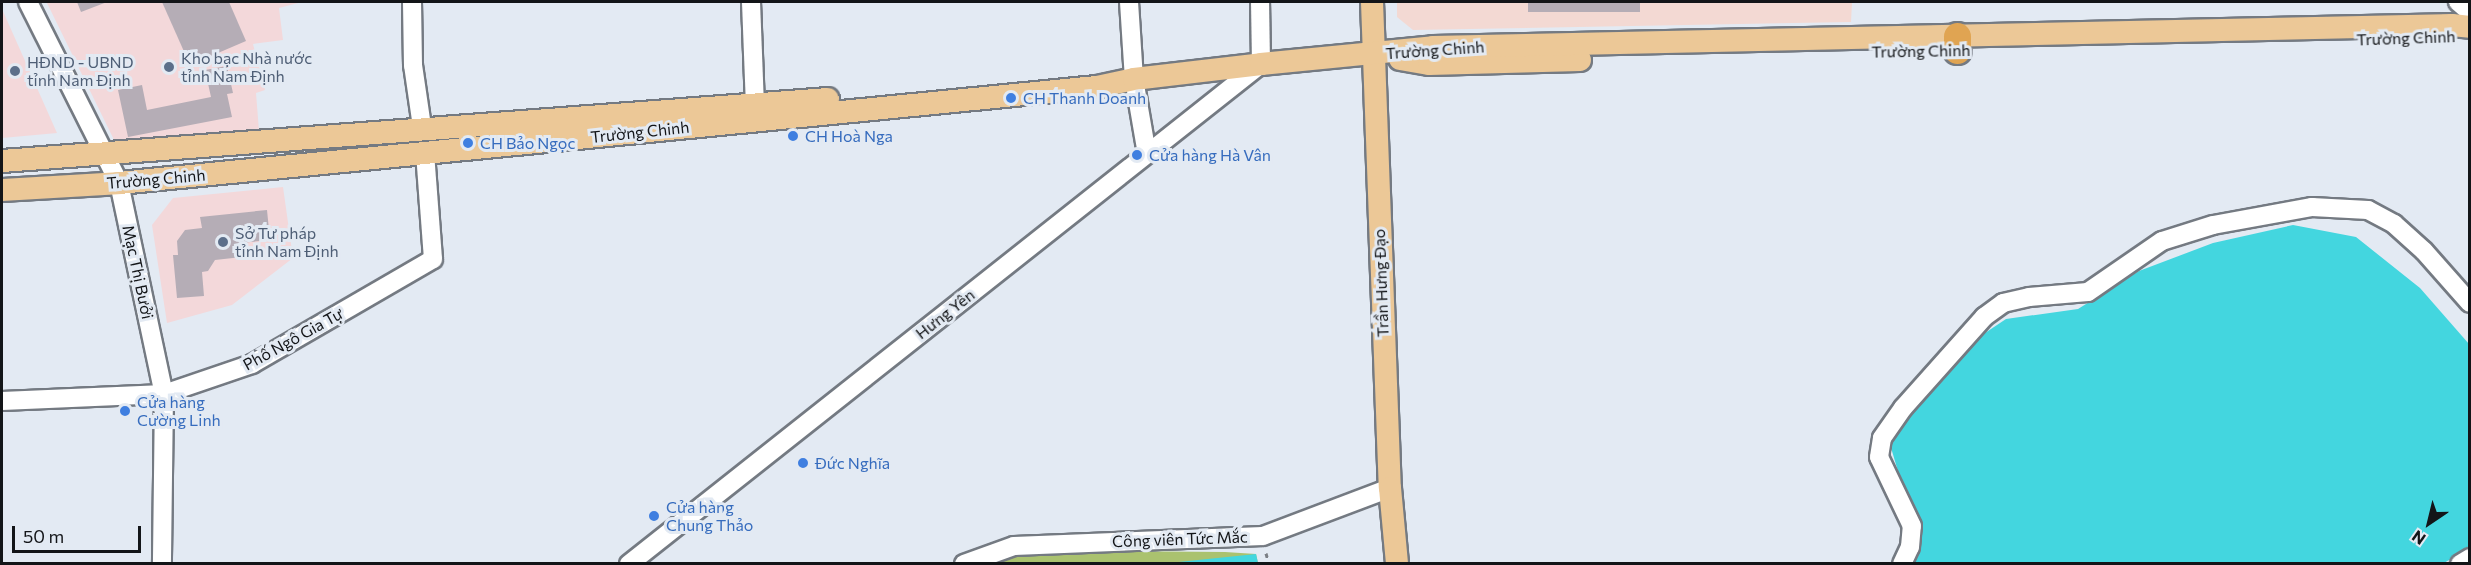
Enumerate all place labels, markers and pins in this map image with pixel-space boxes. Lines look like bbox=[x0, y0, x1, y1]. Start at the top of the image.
place label: Kho bạc Nhà nước tỉnh Nam Định bbox=[181, 48, 312, 86]
place label: HĐND - UBND tỉnh Nam Định bbox=[27, 52, 133, 90]
marker: Kho bạc Nhà nước tỉnh Nam Định bbox=[162, 60, 176, 74]
marker: HĐND - UBND tỉnh Nam Định bbox=[8, 64, 22, 78]
place label: CH Thanh Doanh bbox=[1023, 88, 1146, 108]
marker: CH Thanh Doanh bbox=[1004, 91, 1018, 105]
place label: CH Hoà Nga bbox=[805, 126, 893, 146]
marker: CH Hoà Nga bbox=[786, 129, 800, 143]
place label: CH Bảo Ngọc bbox=[480, 133, 575, 153]
marker: CH Bảo Ngọc bbox=[461, 136, 475, 150]
place label: Cửa hàng Hà Vân bbox=[1149, 145, 1271, 165]
marker: Cửa hàng Hà Vân bbox=[1130, 148, 1144, 162]
place label: Sở Tư pháp tỉnh Nam Định bbox=[235, 223, 339, 261]
marker: Sở Tư pháp tỉnh Nam Định bbox=[216, 235, 230, 249]
place label: Cửa hàng Cường Linh bbox=[137, 392, 221, 430]
marker: Cửa hàng Cường Linh bbox=[118, 404, 132, 418]
place label: Đức Nghĩa bbox=[815, 453, 890, 473]
marker: Đức Nghĩa bbox=[796, 456, 810, 470]
place label: Cửa hàng Chung Thảo bbox=[666, 497, 753, 535]
marker: Cửa hàng Chung Thảo bbox=[647, 509, 661, 523]

